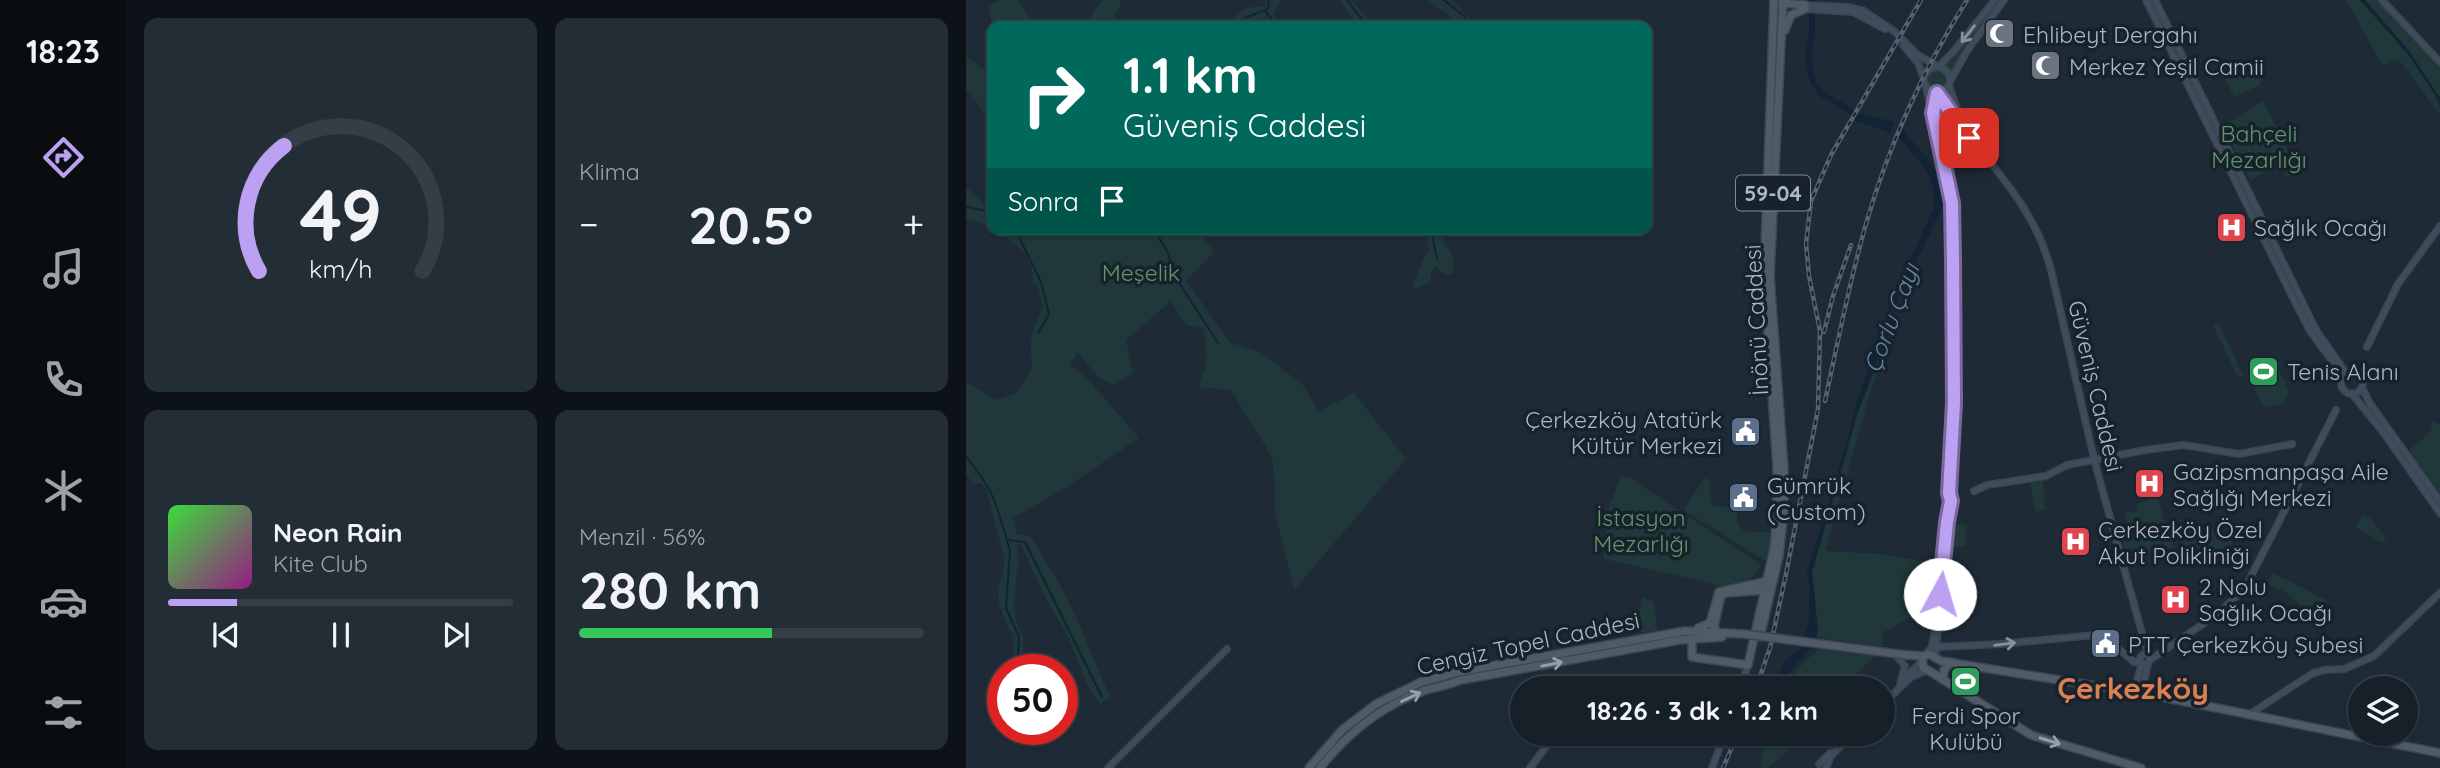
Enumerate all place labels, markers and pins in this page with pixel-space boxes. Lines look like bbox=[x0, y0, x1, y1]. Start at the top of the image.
mosque icon: Ehlibeyt Dergahı bbox=[1983, 17, 2017, 51]
place label: Ehlibeyt Dergahı bbox=[2023, 20, 2198, 49]
mosque icon: Merkez Yeşil Camii bbox=[2029, 49, 2063, 83]
place label: Merkez Yeşil Camii bbox=[2069, 52, 2264, 81]
pin bbox=[1939, 108, 1999, 168]
hospital icon: Sağlık Ocağı bbox=[2214, 210, 2248, 244]
place label: Sağlık Ocağı bbox=[2254, 213, 2387, 242]
sports icon: Tenis Alanı bbox=[2247, 354, 2281, 388]
place label: Tenis Alanı bbox=[2287, 357, 2399, 386]
place label: Çerkezköy Atatürk Kültür Merkezi bbox=[1525, 405, 1722, 460]
public building icon: Çerkezköy Atatürk Kültür Merkezi bbox=[1728, 415, 1762, 449]
place label: Gazipsmanpaşa Aile Sağlığı Merkezi bbox=[2173, 457, 2389, 512]
hospital icon: Gazipsmanpaşa Aile Sağlığı Merkezi bbox=[2133, 467, 2167, 501]
place label: Gümrük (Custom) bbox=[1767, 471, 1866, 526]
public building icon: Gümrük (Custom) bbox=[1727, 481, 1761, 515]
place label: Çerkezköy Özel Akut Polikliniği bbox=[2098, 515, 2263, 570]
hospital icon: Çerkezköy Özel Akut Polikliniği bbox=[2058, 525, 2092, 559]
place label: 2 Nolu Sağlık Ocağı bbox=[2199, 572, 2332, 627]
hospital icon: 2 Nolu Sağlık Ocağı bbox=[2159, 582, 2193, 616]
public building icon: PTT Çerkezköy Şubesi bbox=[2088, 627, 2122, 661]
place label: PTT Çerkezköy Şubesi bbox=[2128, 630, 2363, 659]
sports icon: Ferdi Spor Kulübü bbox=[1949, 664, 1983, 698]
place label: Ferdi Spor Kulübü bbox=[1912, 701, 2021, 756]

